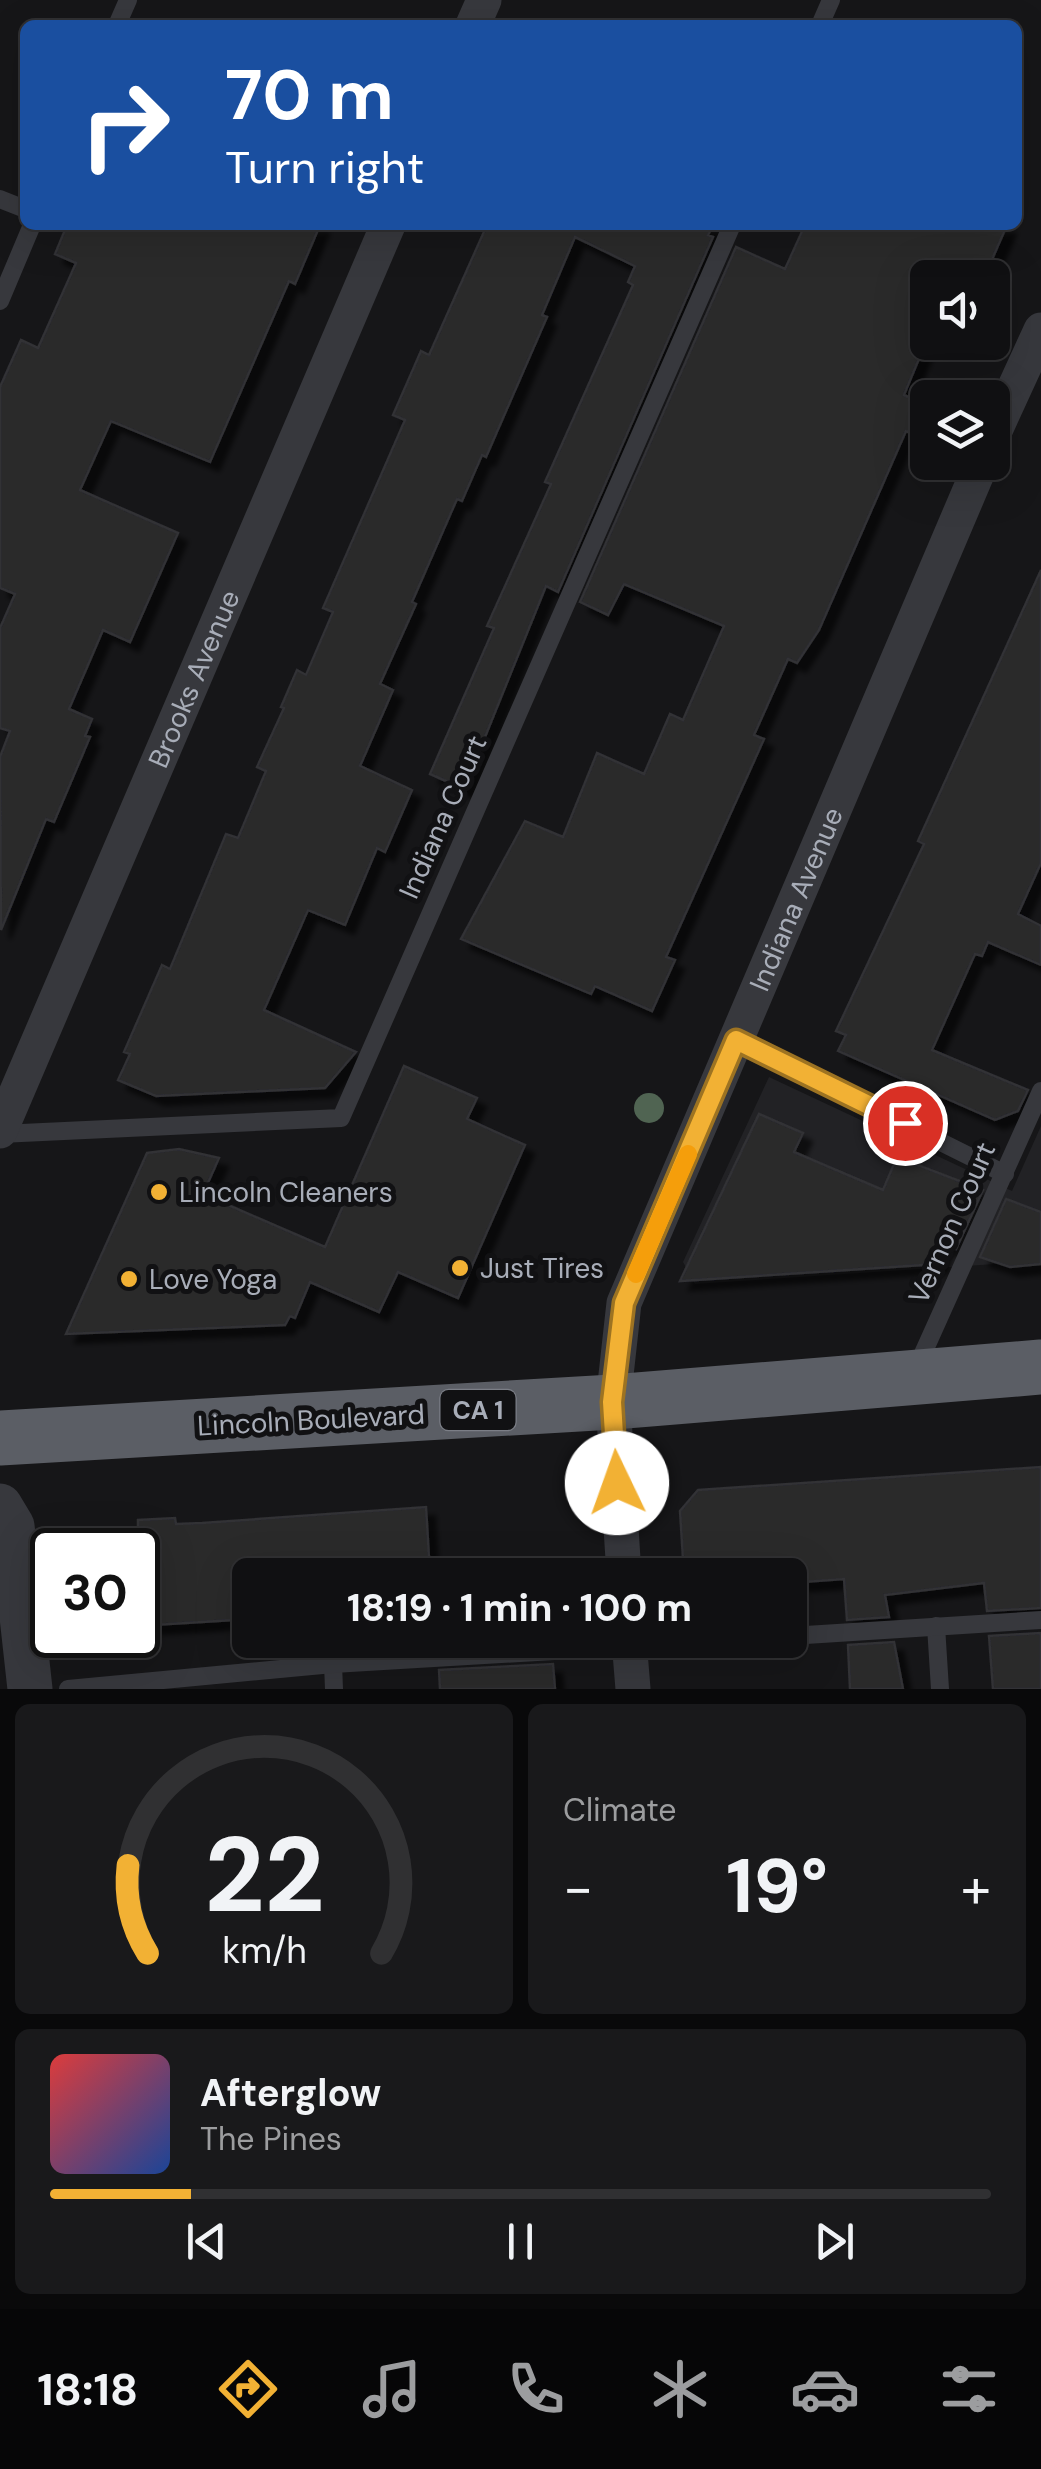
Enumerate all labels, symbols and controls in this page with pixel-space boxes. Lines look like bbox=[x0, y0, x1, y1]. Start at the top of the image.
text: 70 m bbox=[225, 50, 394, 141]
icon: right bbox=[60, 60, 190, 190]
text: Turn right bbox=[225, 138, 424, 197]
map controls bbox=[910, 260, 1010, 480]
button: sound bbox=[910, 260, 1010, 360]
button: layers bbox=[910, 380, 1010, 480]
street label: Brooks Avenue bbox=[139, 584, 248, 773]
street label: Indiana Court bbox=[391, 730, 495, 904]
street label: Indiana Avenue bbox=[741, 802, 851, 997]
pin bbox=[863, 1081, 948, 1166]
icon: arrive bbox=[878, 1096, 933, 1151]
street label: Vernon Court bbox=[900, 1136, 1004, 1310]
place label: Lincoln Cleaners bbox=[179, 1174, 393, 1211]
marker: Lincoln Cleaners bbox=[148, 1181, 170, 1203]
place label: Just Tires bbox=[480, 1250, 604, 1287]
marker: Just Tires bbox=[449, 1257, 471, 1279]
place label: Love Yoga bbox=[149, 1261, 277, 1298]
marker: Love Yoga bbox=[118, 1268, 140, 1290]
road number: CA 1 bbox=[440, 1390, 516, 1430]
street label: Lincoln Boulevard bbox=[196, 1396, 426, 1444]
position arrow bbox=[565, 1431, 669, 1535]
speed limit sign: 30 bbox=[30, 1528, 160, 1658]
text: 18:19 · 1 min · 100 m bbox=[347, 1583, 692, 1633]
text: Climate bbox=[563, 1789, 677, 1831]
text: 22 bbox=[204, 1808, 324, 1943]
text: 19° bbox=[726, 1838, 828, 1935]
text: − bbox=[563, 1852, 593, 1924]
text: + bbox=[961, 1852, 991, 1924]
text: km/h bbox=[222, 1928, 306, 1974]
text: Afterglow bbox=[200, 2068, 381, 2118]
text: The Pines bbox=[200, 2118, 342, 2160]
icon: previous bbox=[179, 2214, 234, 2269]
icon: pause bbox=[493, 2214, 548, 2269]
icon: next bbox=[807, 2214, 862, 2269]
icon: directions bbox=[213, 2354, 283, 2424]
icon: music bbox=[357, 2354, 427, 2424]
icon: phone bbox=[501, 2354, 571, 2424]
icon: climate bbox=[645, 2354, 715, 2424]
icon: car bbox=[790, 2354, 860, 2424]
icon: filters bbox=[934, 2354, 1004, 2424]
text: 18:18 bbox=[37, 2360, 138, 2419]

